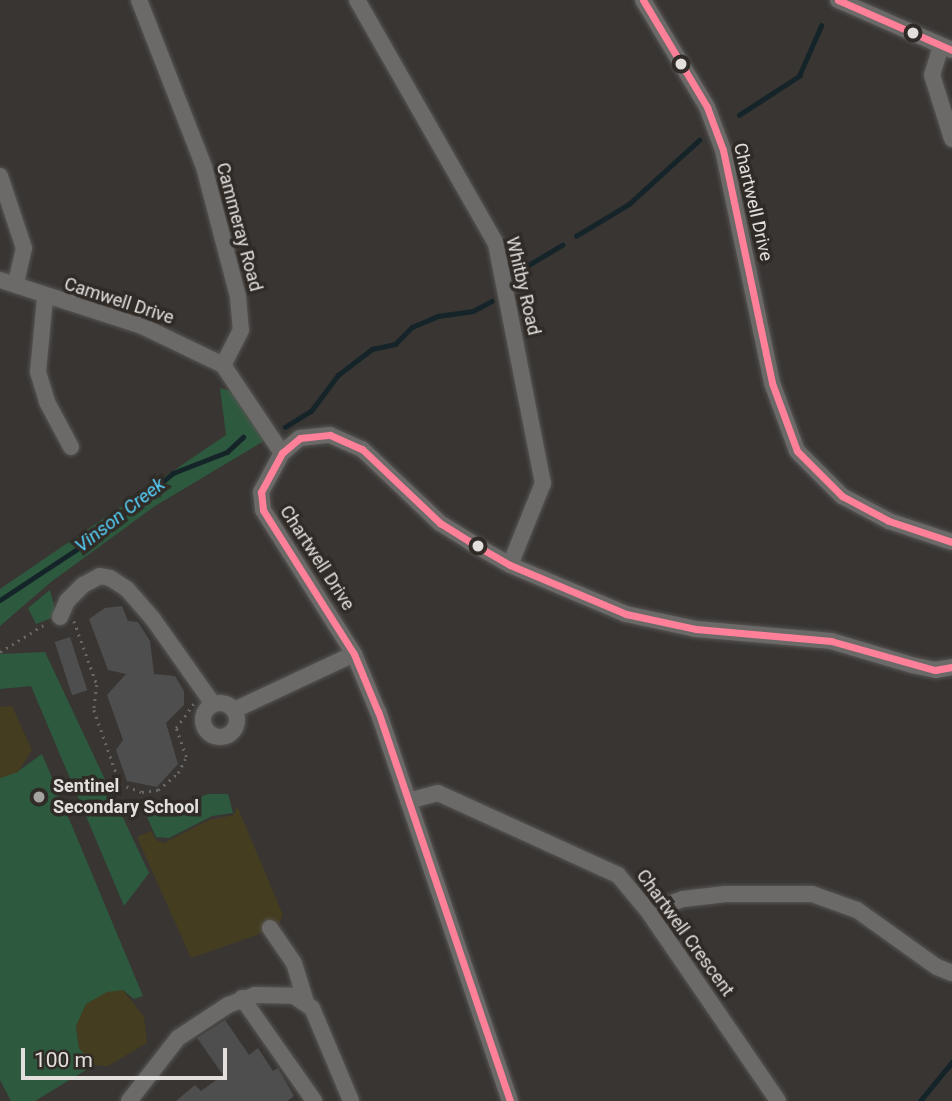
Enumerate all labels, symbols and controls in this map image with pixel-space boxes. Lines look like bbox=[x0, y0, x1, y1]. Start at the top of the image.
unlabelled marker bbox=[906, 26, 920, 40]
unlabelled marker bbox=[674, 57, 688, 71]
street label: Chartwell Drive bbox=[729, 141, 777, 263]
street label: Cammeray Road bbox=[211, 160, 267, 294]
street label: Whitby Road bbox=[501, 235, 545, 337]
street label: Camwell Drive bbox=[61, 273, 177, 329]
water label: Vinson Creek bbox=[70, 473, 170, 557]
street label: Chartwell Drive bbox=[275, 502, 359, 614]
unlabelled marker bbox=[471, 539, 485, 553]
place label: Sentinel Secondary School bbox=[53, 776, 199, 818]
marker: Sentinel Secondary School bbox=[31, 789, 47, 805]
street label: Chartwell Crescent bbox=[632, 865, 738, 1001]
scale bar bbox=[24, 1034, 231, 1078]
text: 100 m bbox=[34, 1048, 93, 1072]

